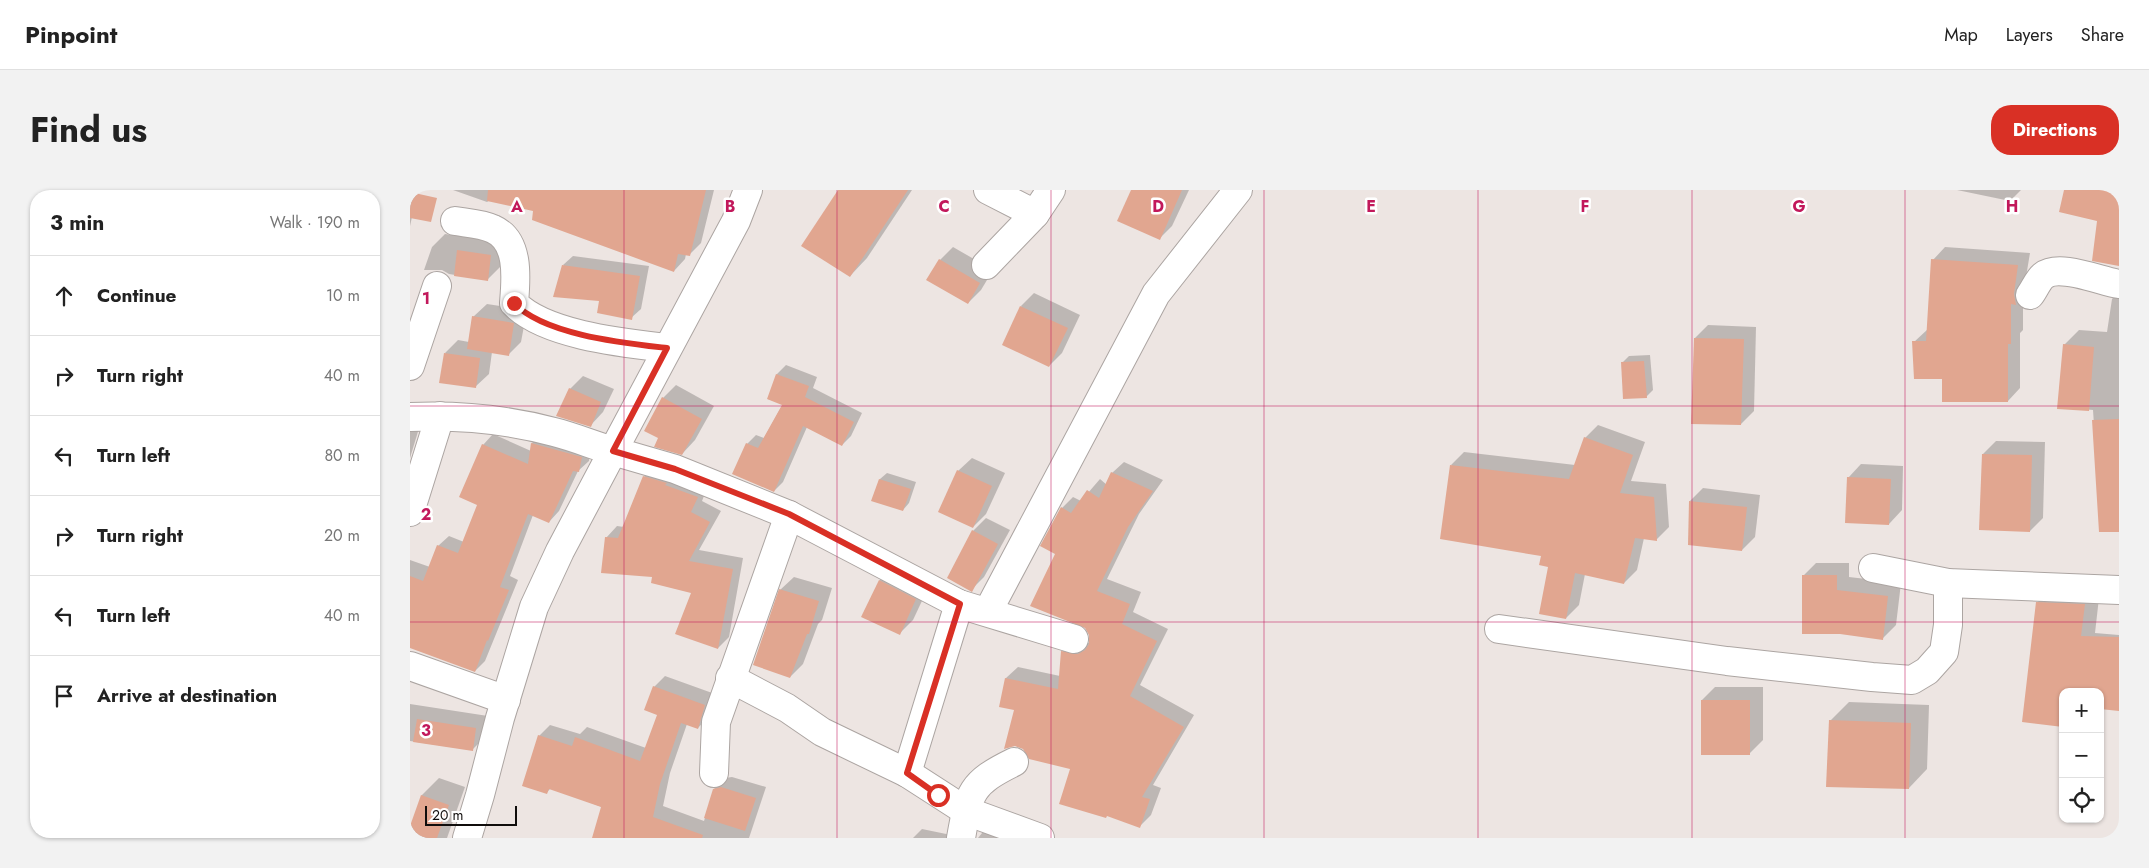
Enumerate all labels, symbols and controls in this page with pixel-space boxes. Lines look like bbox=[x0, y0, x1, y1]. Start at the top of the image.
text: Pinpoint bbox=[25, 17, 117, 52]
text: Map bbox=[1944, 22, 1978, 48]
text: Layers bbox=[2006, 22, 2053, 48]
text: Share bbox=[2081, 22, 2124, 48]
text: Find us bbox=[30, 105, 147, 155]
button: Directions bbox=[1991, 105, 2119, 155]
text: A bbox=[510, 195, 523, 218]
text: B bbox=[725, 195, 735, 218]
text: C bbox=[938, 195, 950, 218]
text: D bbox=[1152, 195, 1164, 218]
text: E bbox=[1366, 195, 1376, 218]
text: F bbox=[1581, 195, 1589, 218]
text: G bbox=[1792, 195, 1806, 218]
text: H bbox=[2006, 195, 2018, 218]
text: 3 min bbox=[50, 208, 104, 238]
text: Walk · 190 m bbox=[270, 211, 360, 234]
icon: ahead bbox=[50, 282, 78, 310]
text: Continue bbox=[97, 282, 176, 309]
text: 10 m bbox=[326, 284, 360, 307]
text: 1 bbox=[422, 287, 430, 310]
route end bbox=[503, 292, 526, 315]
icon: right bbox=[50, 362, 78, 390]
text: Turn right bbox=[97, 362, 183, 389]
text: 40 m bbox=[324, 364, 360, 387]
icon: left bbox=[50, 442, 78, 470]
text: Turn left bbox=[97, 442, 170, 469]
text: 80 m bbox=[324, 444, 360, 467]
text: 2 bbox=[421, 503, 431, 526]
icon: right bbox=[50, 522, 78, 550]
text: Turn right bbox=[97, 522, 183, 549]
text: 20 m bbox=[324, 524, 360, 547]
icon: left bbox=[50, 602, 78, 630]
text: Turn left bbox=[97, 602, 170, 629]
text: 40 m bbox=[324, 604, 360, 627]
icon: arrive bbox=[50, 682, 78, 710]
text: Arrive at destination bbox=[97, 682, 277, 709]
map controls bbox=[2059, 688, 2104, 823]
button: + bbox=[2059, 688, 2104, 733]
text: 3 bbox=[421, 719, 431, 742]
button: − bbox=[2059, 733, 2104, 778]
button: locate bbox=[2059, 778, 2104, 823]
route start bbox=[927, 784, 950, 807]
scale bar bbox=[425, 803, 518, 826]
text: 20 m bbox=[432, 805, 464, 825]

